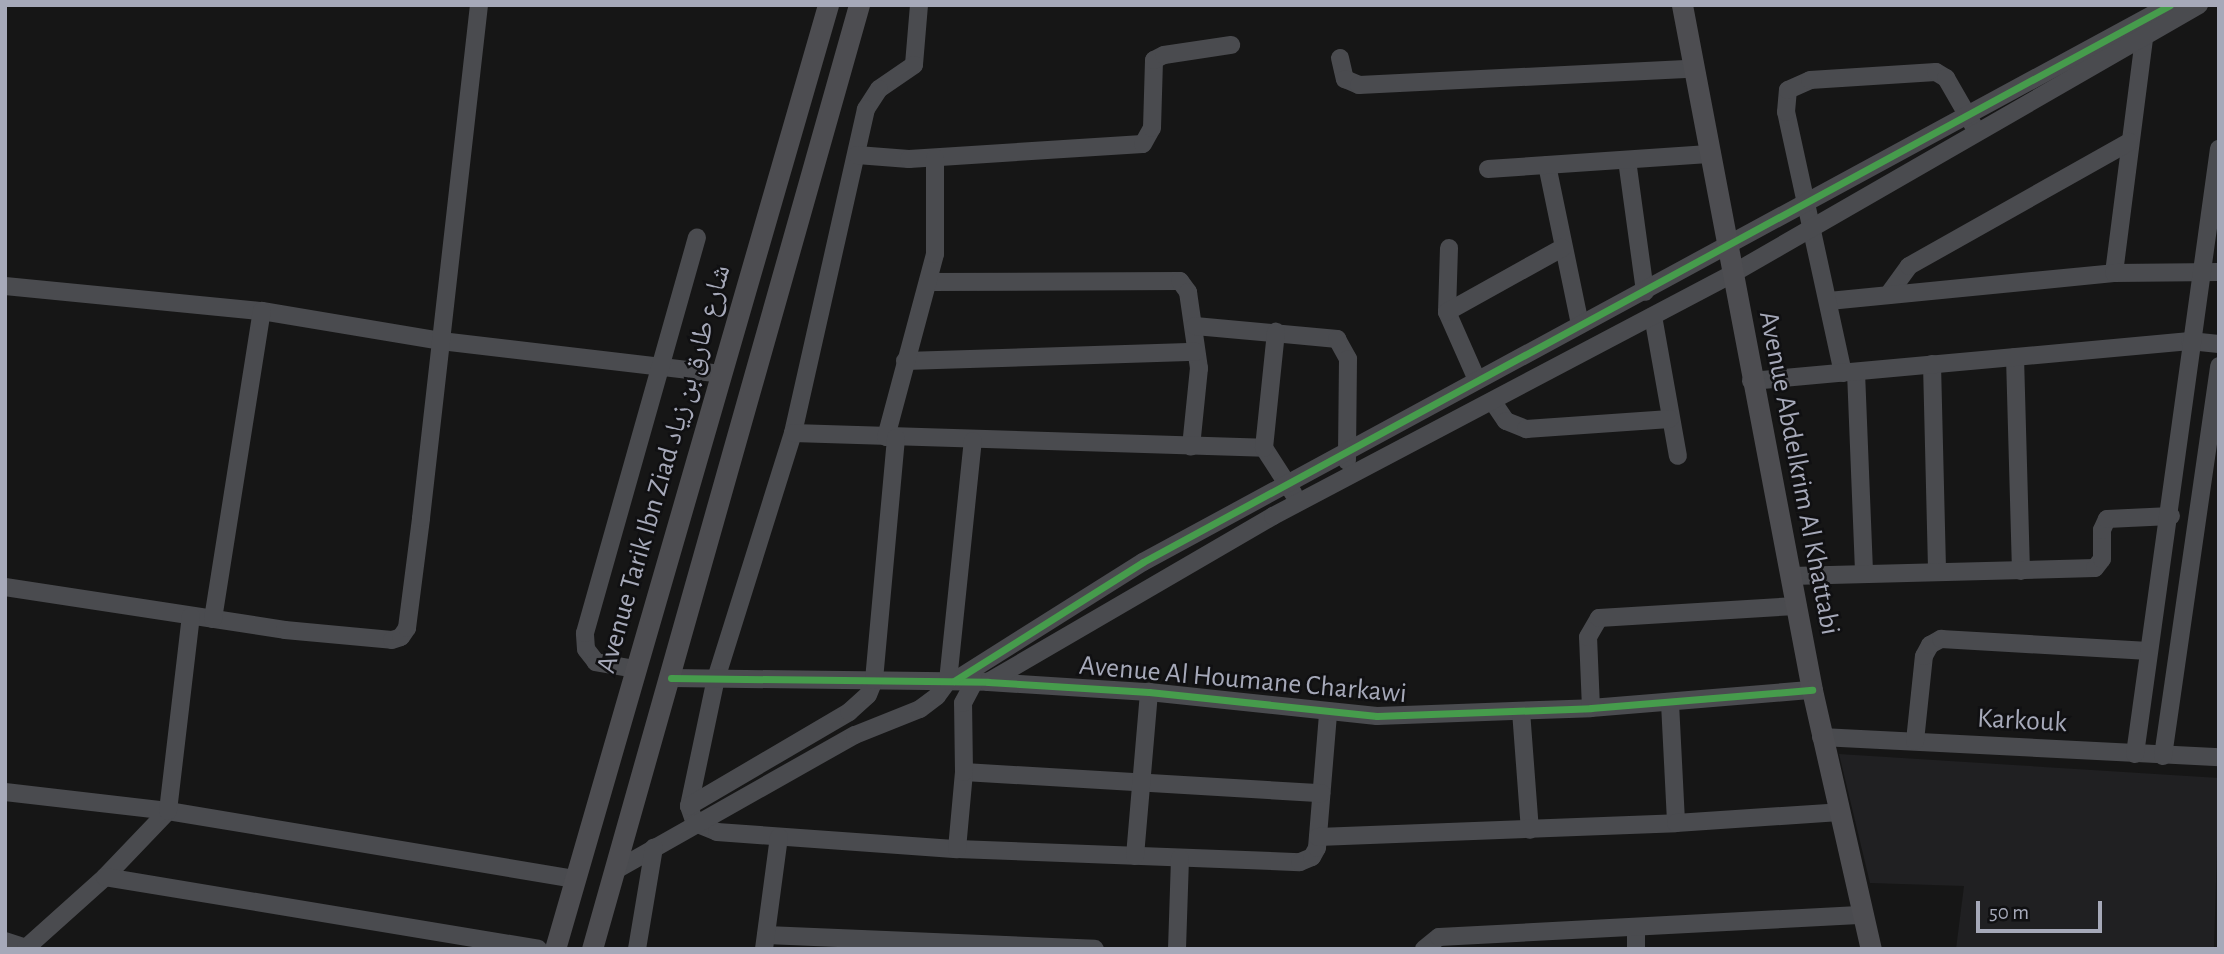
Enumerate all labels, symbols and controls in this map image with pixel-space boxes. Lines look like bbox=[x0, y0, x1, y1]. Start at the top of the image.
street label: Avenue Tarik Ibn Ziad شارع طارق بن زياد bbox=[590, 261, 738, 677]
street label: Avenue Abdelkrim Al Khattabi bbox=[1751, 308, 1847, 638]
street label: Avenue Al Houmane Charkawi bbox=[1078, 649, 1408, 711]
street label: Karkouk bbox=[1976, 702, 2068, 740]
scale bar bbox=[1979, 888, 2105, 932]
text: 50 m bbox=[1989, 902, 2029, 923]

